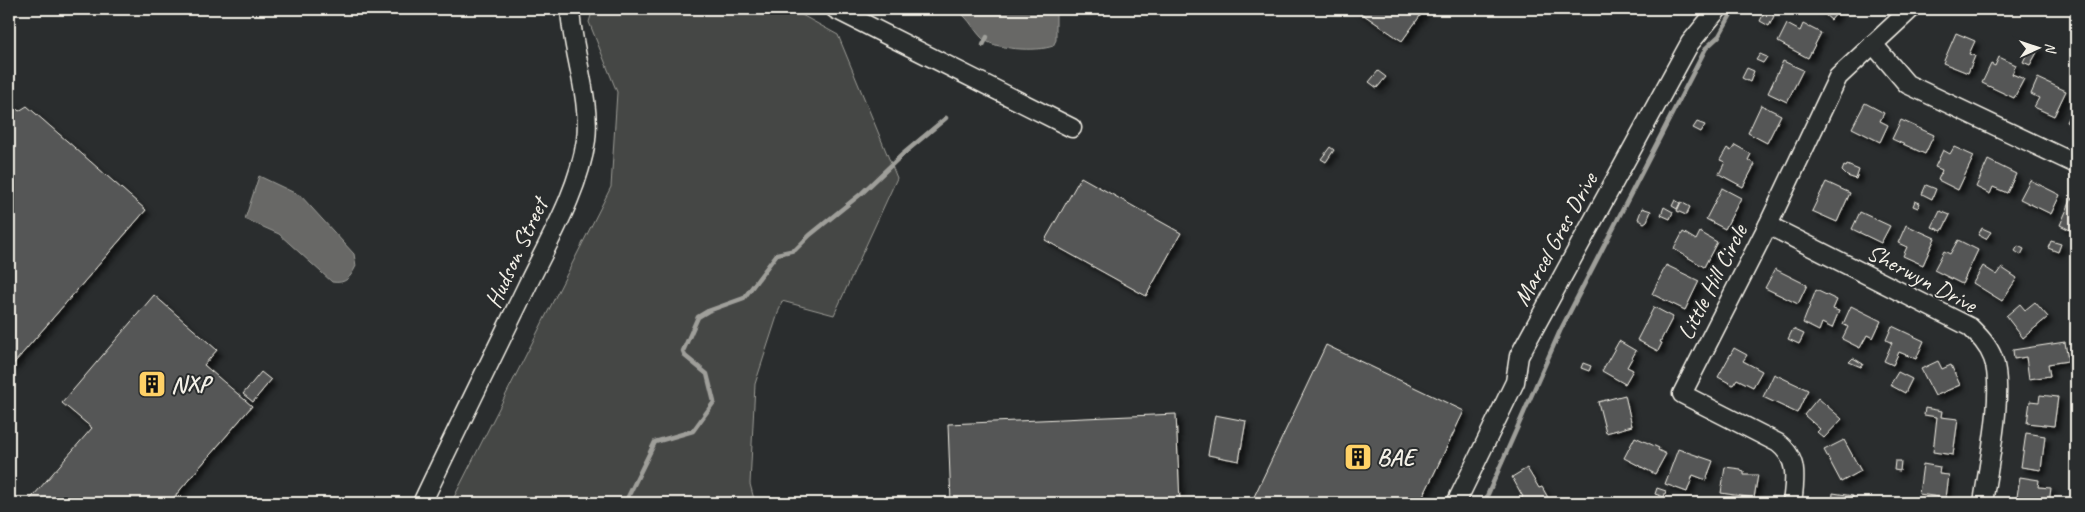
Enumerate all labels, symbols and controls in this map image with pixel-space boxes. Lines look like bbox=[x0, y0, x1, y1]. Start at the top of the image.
north arrow bbox=[2012, 22, 2062, 72]
text: N bbox=[2042, 43, 2059, 54]
street label: Marcel Gres Drive bbox=[1506, 165, 1605, 311]
street label: Hudson Street bbox=[478, 191, 556, 313]
street label: Little Hill Circle bbox=[1670, 217, 1755, 345]
street label: Sherwyn Drive bbox=[1862, 237, 1984, 320]
building icon: NXP bbox=[137, 369, 167, 399]
place label: NXP bbox=[171, 369, 213, 399]
building icon: BAE bbox=[1343, 442, 1373, 472]
place label: BAE bbox=[1377, 442, 1418, 472]

